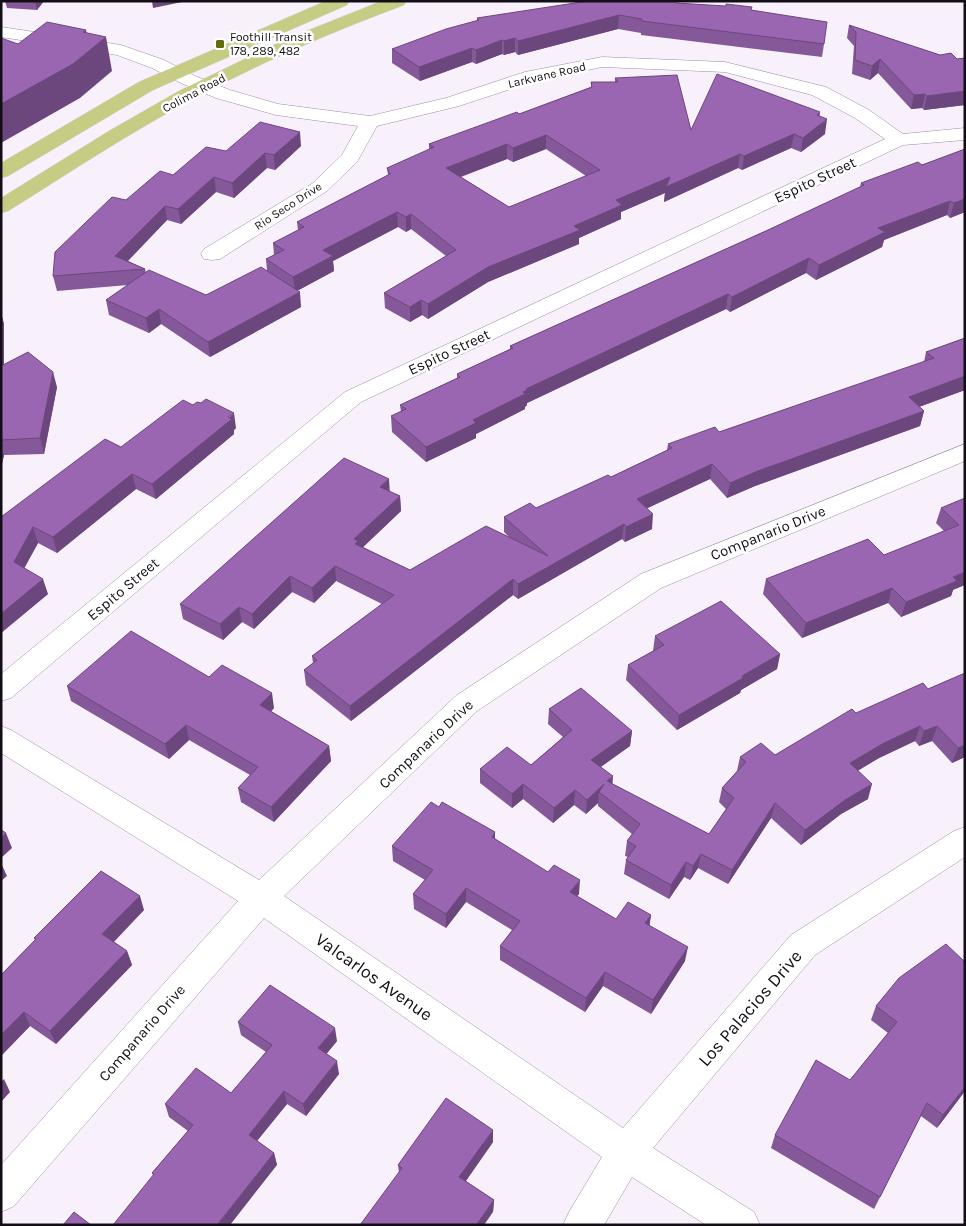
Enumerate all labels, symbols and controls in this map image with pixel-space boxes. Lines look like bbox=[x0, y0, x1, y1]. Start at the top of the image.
place label: Foothill Transit 178, 289, 482 bbox=[230, 30, 312, 58]
marker: Foothill Transit 178, 289, 482 bbox=[214, 38, 226, 50]
street label: Larkvane Road bbox=[507, 59, 587, 91]
street label: Colima Road bbox=[160, 71, 228, 115]
street label: Espito Street bbox=[771, 153, 859, 207]
street label: Rio Seco Drive bbox=[252, 179, 324, 233]
street label: Espito Street bbox=[405, 325, 493, 379]
street label: Companario Drive bbox=[708, 502, 828, 564]
street label: Espito Street bbox=[83, 554, 163, 624]
street label: Companario Drive bbox=[375, 696, 477, 792]
street label: Valcarlos Avenue bbox=[311, 928, 437, 1026]
street label: Los Palacios Drive bbox=[693, 945, 807, 1071]
street label: Companario Drive bbox=[95, 981, 189, 1085]

